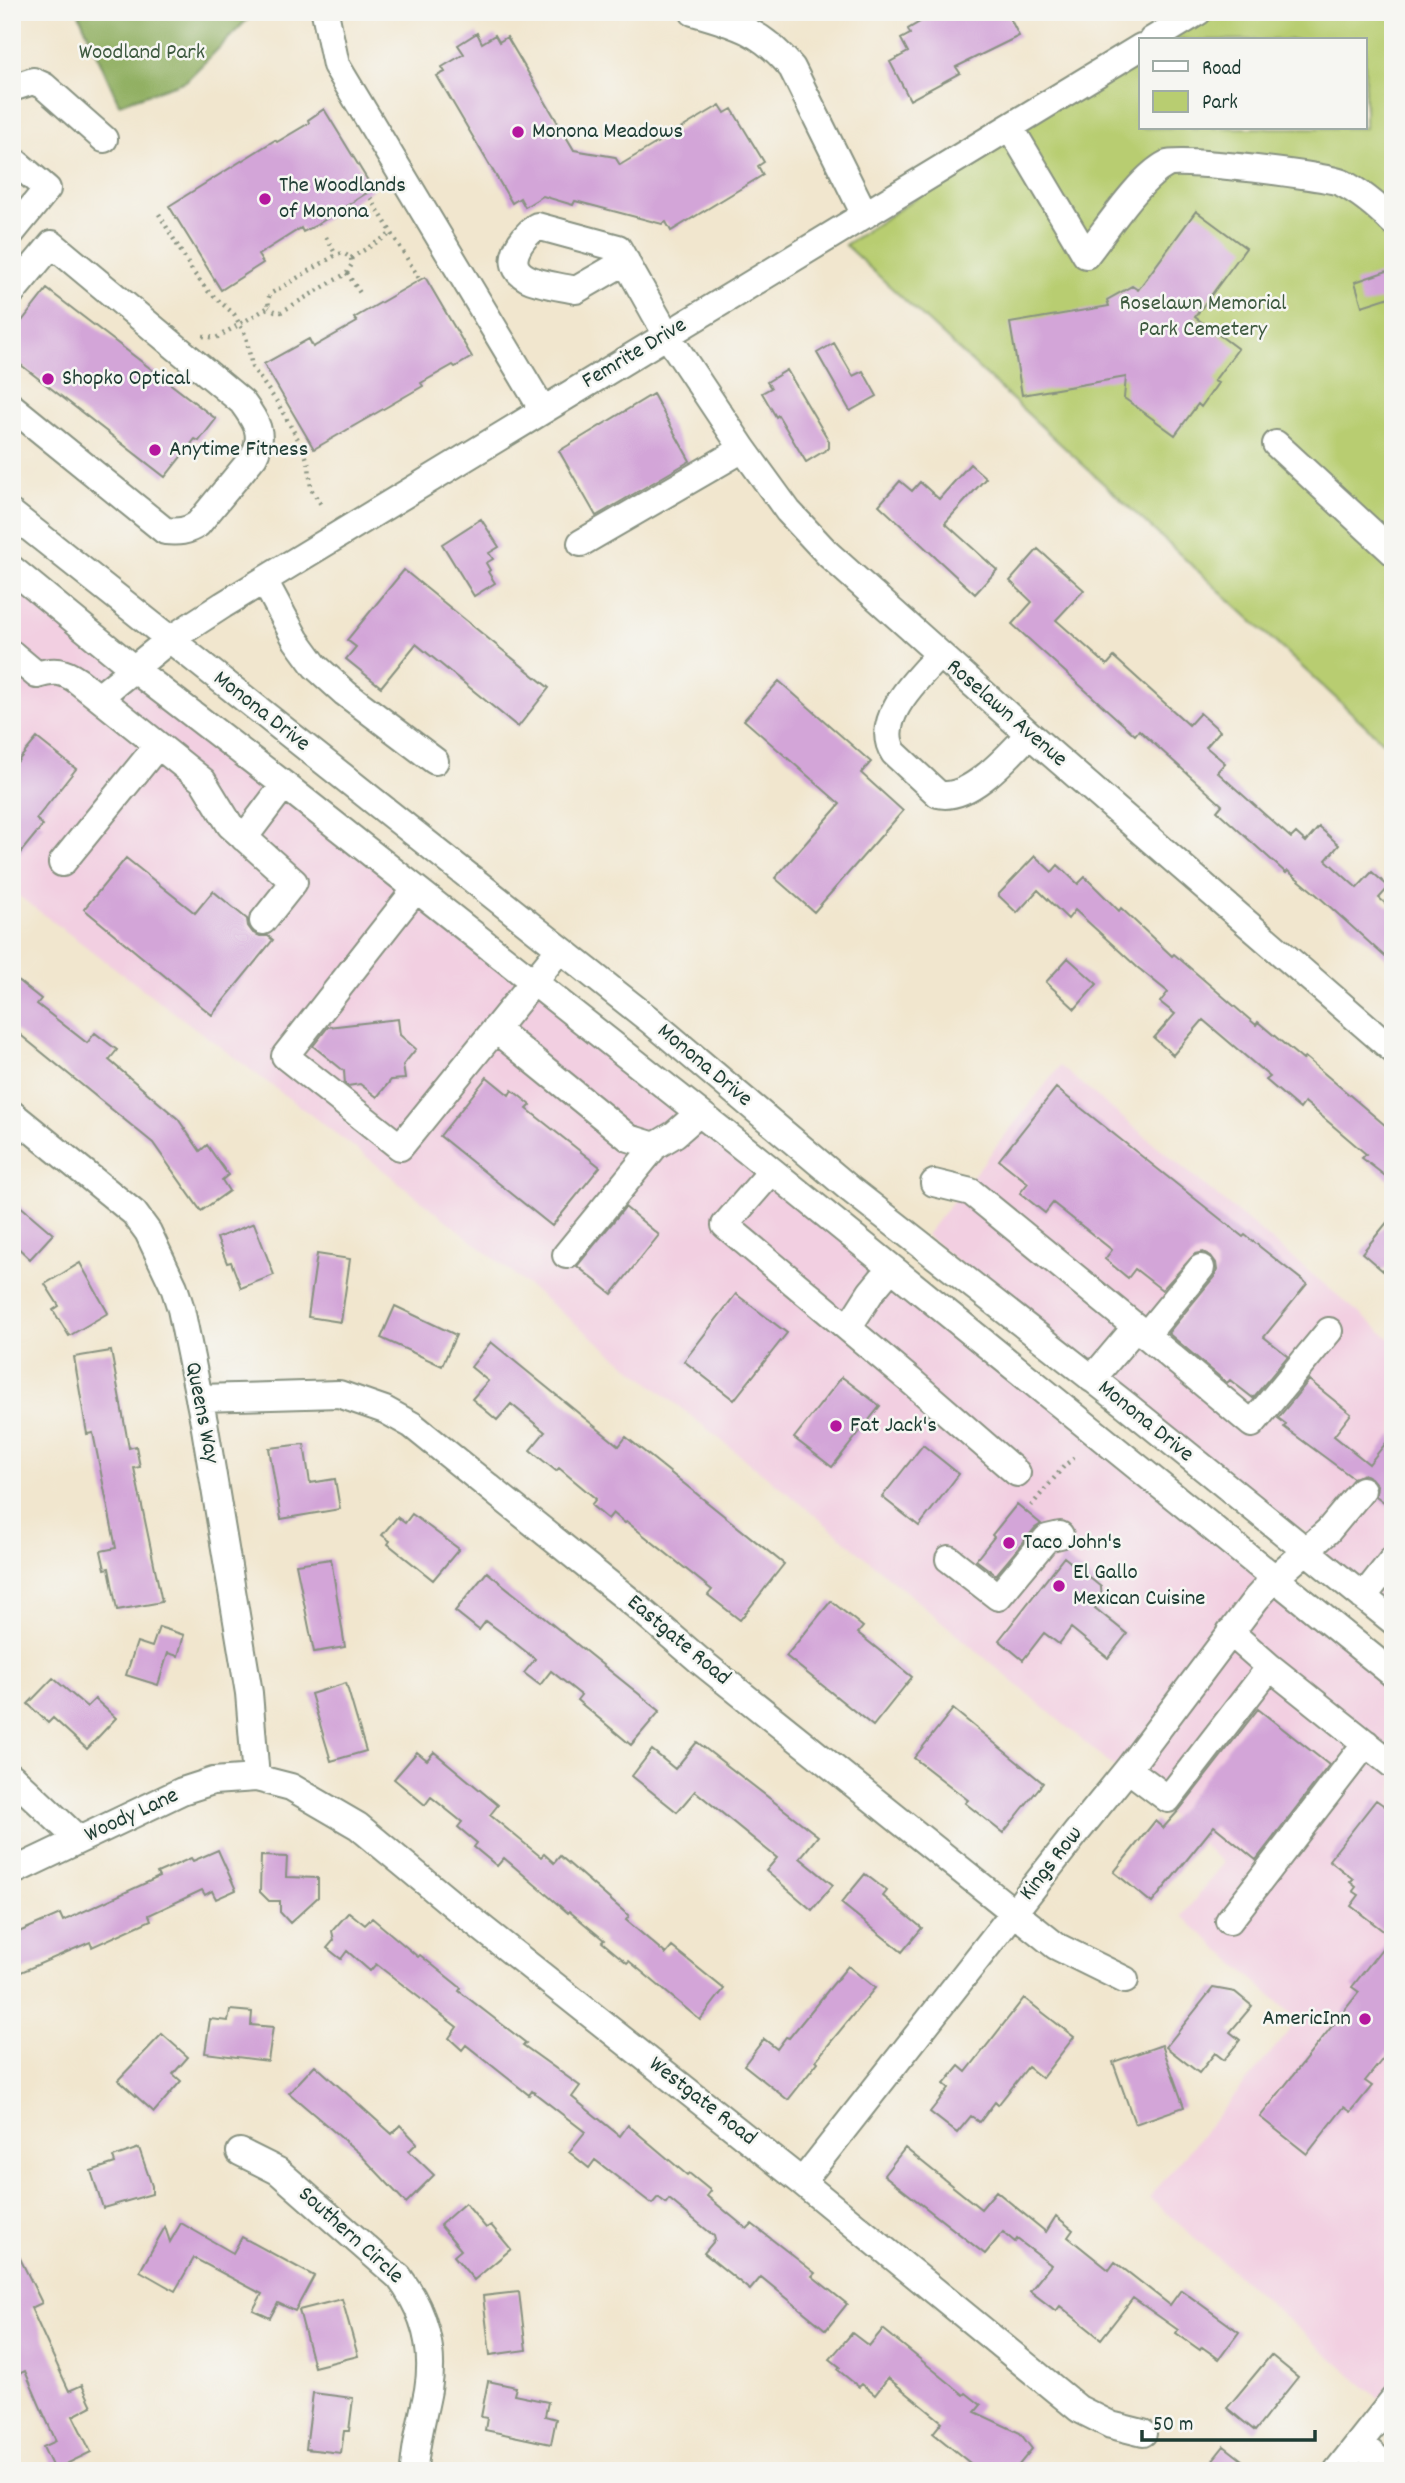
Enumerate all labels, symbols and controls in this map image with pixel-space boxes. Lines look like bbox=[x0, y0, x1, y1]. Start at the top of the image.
park label: Woodland Park bbox=[79, 37, 205, 70]
legend bbox=[1139, 38, 1366, 130]
text: Road bbox=[1202, 55, 1241, 85]
text: Park bbox=[1202, 89, 1238, 119]
place label: Monona Meadows bbox=[532, 116, 683, 149]
marker: Monona Meadows bbox=[510, 124, 526, 140]
place label: The Woodlands of Monona bbox=[279, 170, 406, 229]
marker: The Woodlands of Monona bbox=[257, 191, 273, 207]
park label: Roselawn Memorial Park Cemetery bbox=[1120, 288, 1287, 347]
street label: Femrite Drive bbox=[576, 310, 694, 398]
place label: Shopko Optical bbox=[62, 363, 191, 396]
marker: Shopko Optical bbox=[40, 371, 56, 387]
place label: Anytime Fitness bbox=[169, 434, 308, 467]
marker: Anytime Fitness bbox=[147, 442, 163, 458]
street label: Roselawn Avenue bbox=[938, 652, 1074, 776]
street label: Monona Drive bbox=[205, 663, 317, 761]
street label: Monona Drive bbox=[649, 1016, 759, 1116]
street label: Queens Way bbox=[175, 1360, 227, 1467]
street label: Monona Drive bbox=[1090, 1373, 1200, 1471]
place label: Fat Jack's bbox=[850, 1410, 937, 1443]
marker: Fat Jack's bbox=[828, 1418, 844, 1434]
place label: Taco John's bbox=[1023, 1527, 1122, 1560]
marker: Taco John's bbox=[1001, 1535, 1017, 1551]
place label: El Gallo Mexican Cuisine bbox=[1073, 1557, 1205, 1616]
marker: El Gallo Mexican Cuisine bbox=[1051, 1578, 1067, 1594]
street label: Eastgate Road bbox=[619, 1587, 737, 1695]
street label: Woody Lane bbox=[80, 1780, 184, 1852]
street label: Kings Row bbox=[1012, 1820, 1092, 1908]
place label: AmericInn bbox=[1262, 2003, 1351, 2036]
marker: AmericInn bbox=[1357, 2011, 1373, 2027]
street label: Westgate Road bbox=[641, 2049, 763, 2155]
street label: Southern Circle bbox=[290, 2179, 410, 2293]
scale bar bbox=[1142, 2399, 1316, 2443]
text: 50 m bbox=[1153, 2411, 1193, 2441]

